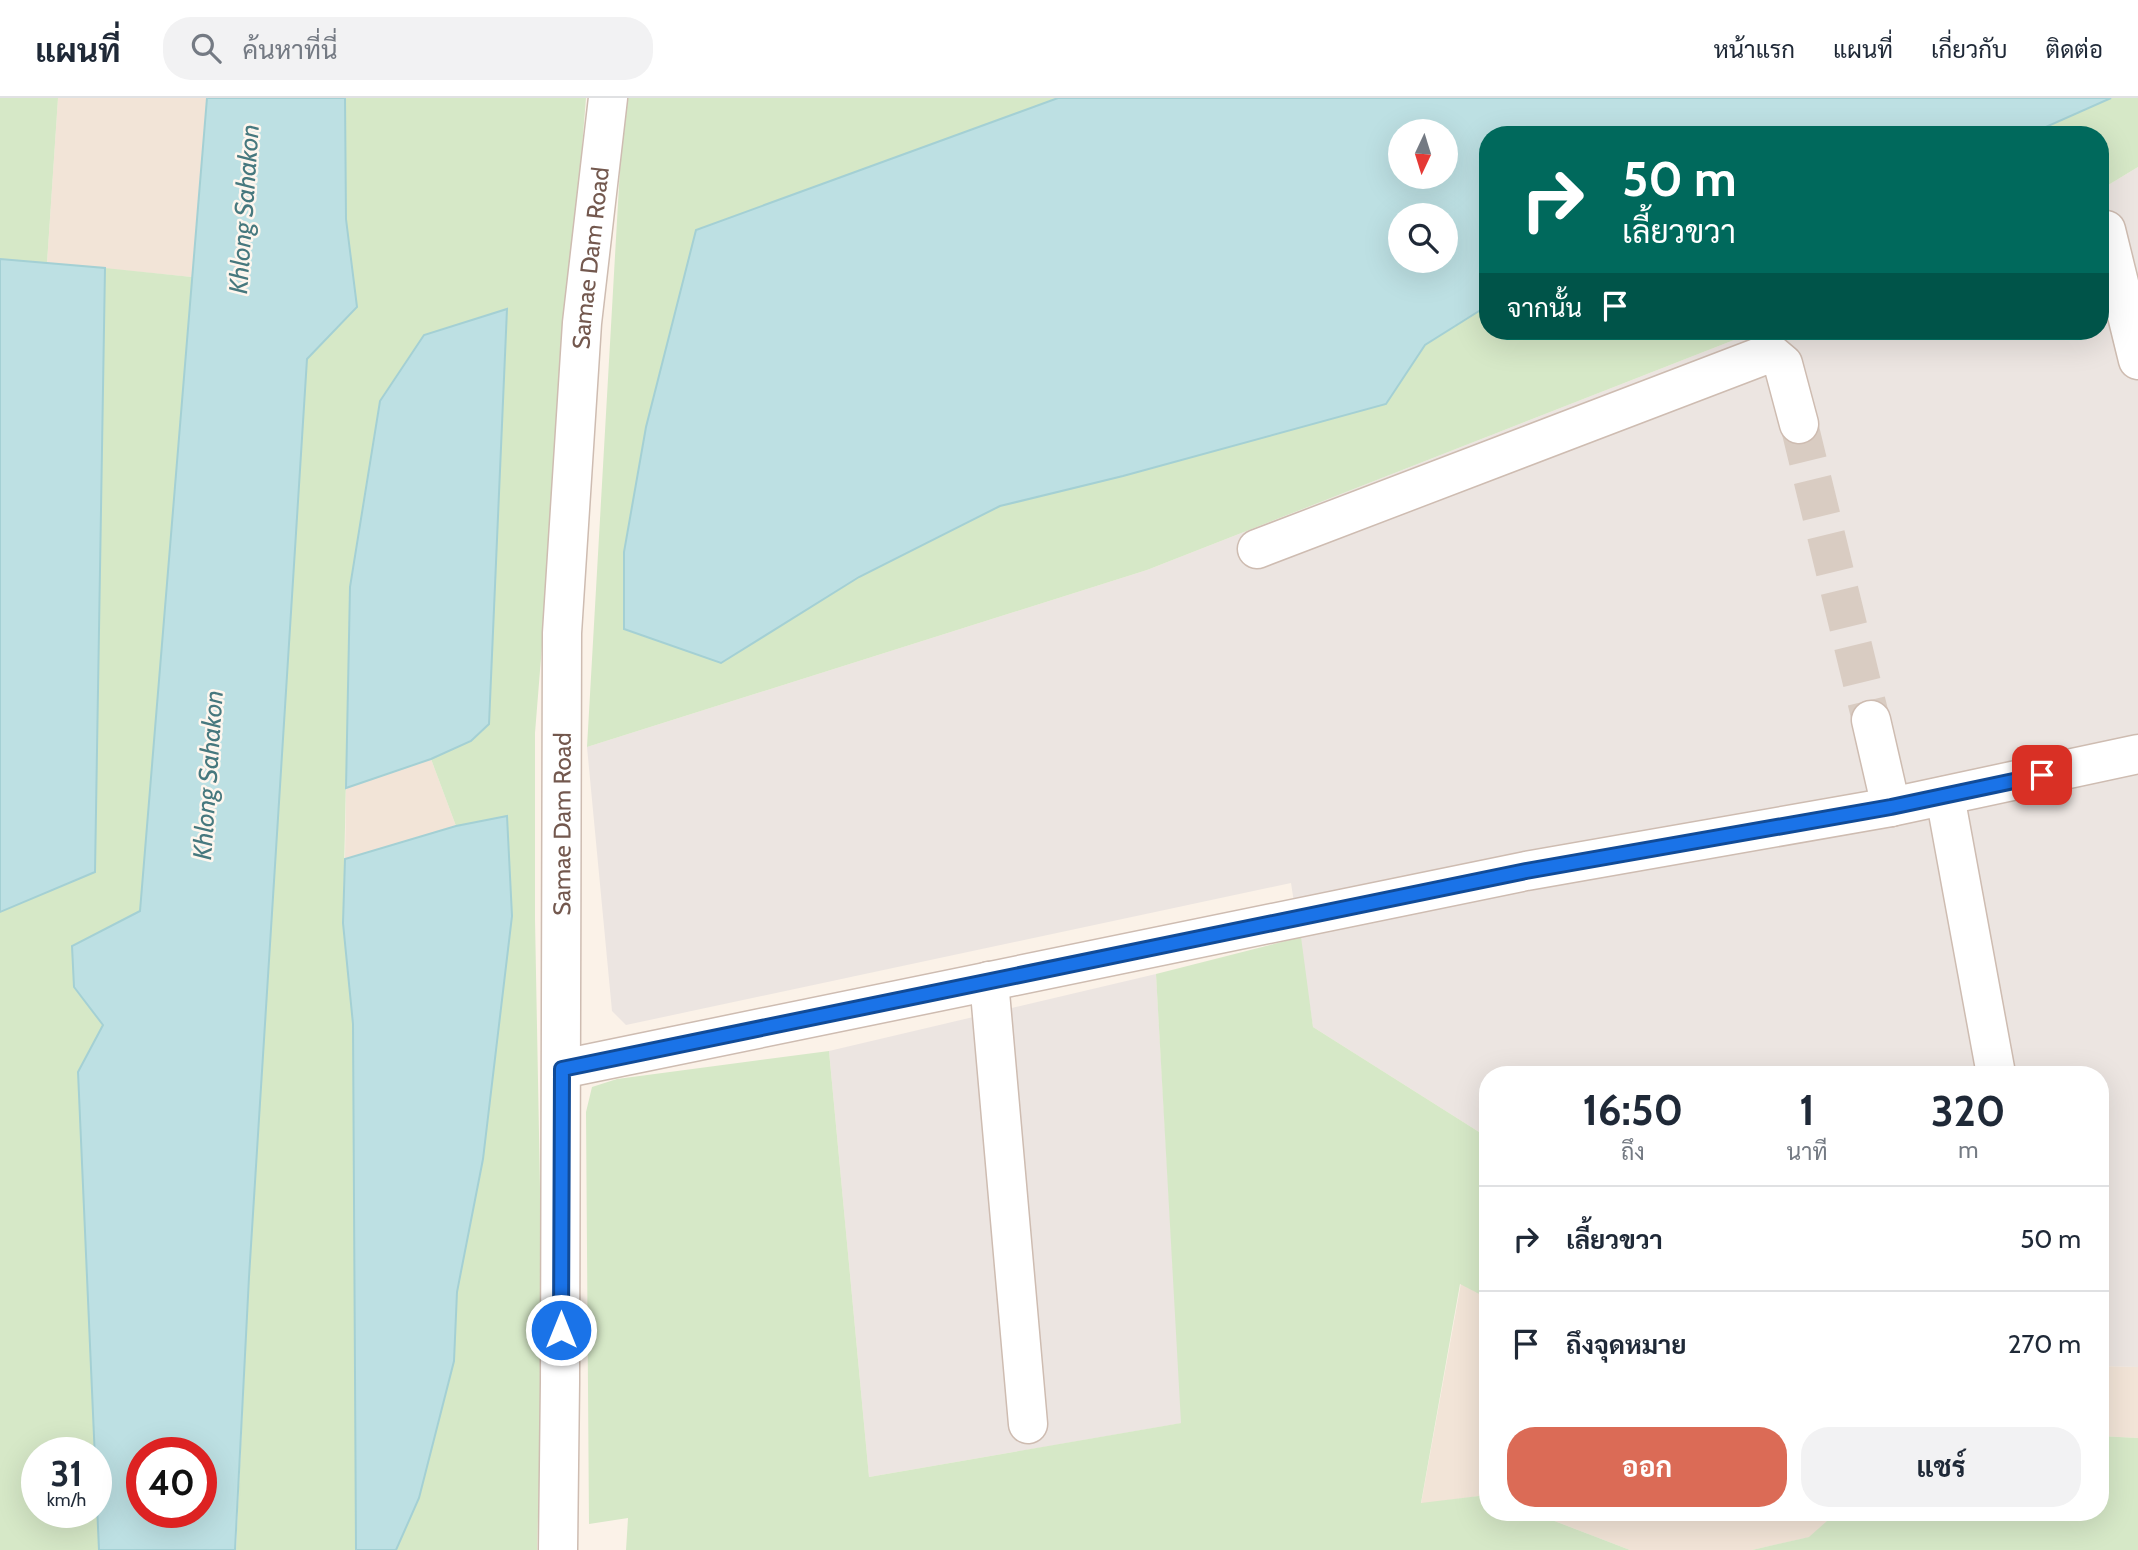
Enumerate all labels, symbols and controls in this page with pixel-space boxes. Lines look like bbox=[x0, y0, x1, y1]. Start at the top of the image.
search box bbox=[163, 17, 653, 80]
icon: search bbox=[187, 29, 225, 67]
text: แผนที่ bbox=[35, 30, 121, 70]
text: ค้นหาที่นี่ bbox=[243, 34, 338, 66]
text: หน้าแรก bbox=[1714, 35, 1795, 64]
text: แผนที่ bbox=[1833, 35, 1893, 64]
text: เกี่ยวกับ bbox=[1931, 35, 2008, 64]
text: ติดต่อ bbox=[2046, 35, 2103, 64]
north arrow bbox=[1388, 119, 1458, 189]
map controls bbox=[1388, 119, 1458, 273]
water label: Khlong Sahakon bbox=[222, 123, 266, 295]
text: 50 m bbox=[1622, 149, 1737, 208]
icon: right bbox=[1507, 154, 1598, 245]
street label: Samae Dam Road bbox=[566, 165, 614, 350]
button: search bbox=[1388, 203, 1458, 273]
text: เลี้ยวขวา bbox=[1622, 212, 1736, 251]
icon: arrive bbox=[1596, 287, 1634, 325]
text: จากนั้น bbox=[1507, 292, 1582, 324]
water label: Khlong Sahakon bbox=[186, 689, 230, 861]
street label: Samae Dam Road bbox=[547, 732, 576, 916]
pin bbox=[2012, 745, 2072, 805]
icon: arrive bbox=[2023, 756, 2061, 794]
text: 16:50 bbox=[1582, 1084, 1683, 1136]
text: 1 bbox=[1799, 1084, 1815, 1136]
text: 320 bbox=[1931, 1085, 2005, 1137]
text: m bbox=[1958, 1136, 1978, 1164]
text: ถึง bbox=[1621, 1138, 1645, 1166]
text: นาที bbox=[1787, 1138, 1828, 1166]
icon: right bbox=[1507, 1220, 1545, 1258]
text: 50 m bbox=[2020, 1223, 2081, 1255]
text: เลี้ยวขวา bbox=[1566, 1224, 1663, 1256]
position arrow bbox=[524, 1293, 598, 1367]
icon: arrive bbox=[1507, 1325, 1545, 1363]
text: 270 m bbox=[2008, 1328, 2081, 1360]
text: ถึงจุดหมาย bbox=[1566, 1329, 1687, 1361]
button: ออก bbox=[1507, 1427, 1787, 1507]
button: แชร์ bbox=[1801, 1427, 2081, 1507]
speed limit sign: 40 bbox=[126, 1437, 217, 1528]
text: 31 bbox=[51, 1452, 82, 1495]
text: km/h bbox=[47, 1489, 86, 1511]

